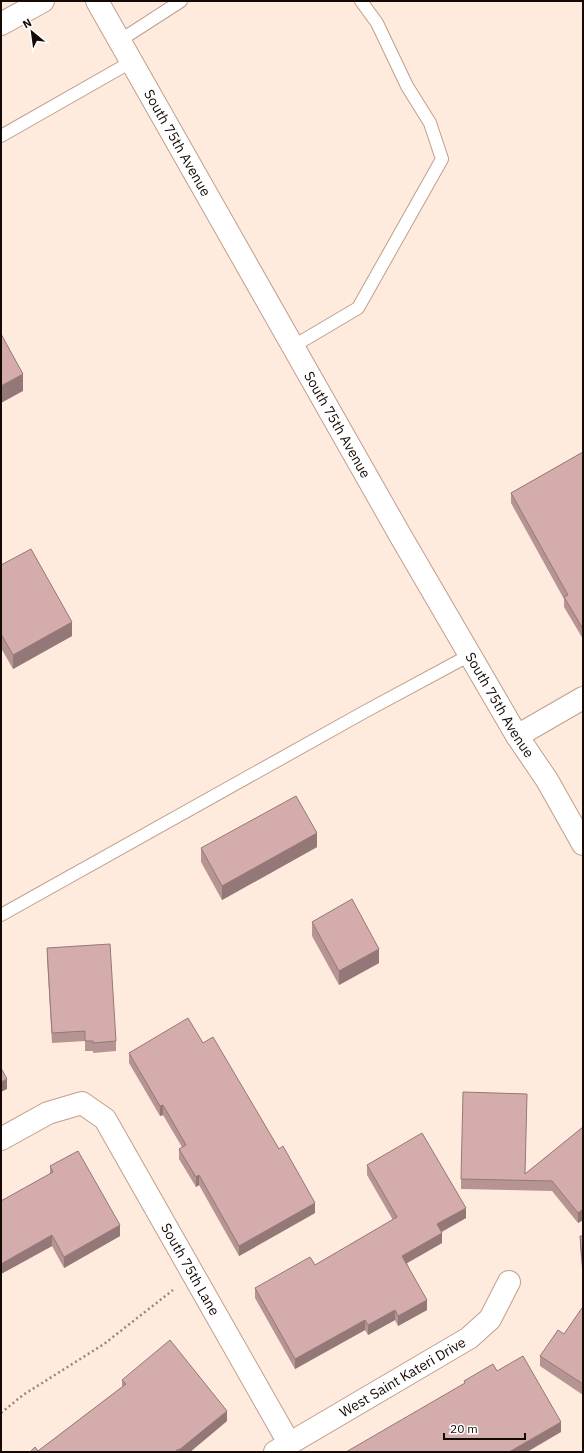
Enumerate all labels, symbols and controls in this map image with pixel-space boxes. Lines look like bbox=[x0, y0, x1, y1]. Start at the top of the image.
north arrow bbox=[12, 12, 52, 52]
text: N bbox=[20, 15, 34, 31]
street label: South 75th Avenue bbox=[140, 86, 215, 200]
street label: South 75th Avenue bbox=[300, 368, 375, 481]
street label: South 75th Avenue bbox=[461, 649, 538, 761]
street label: South 75th Lane bbox=[157, 1220, 224, 1319]
street label: West Saint Kateri Drive bbox=[336, 1333, 469, 1421]
scale bar bbox=[444, 1415, 525, 1441]
text: 20 m bbox=[450, 1421, 478, 1436]

